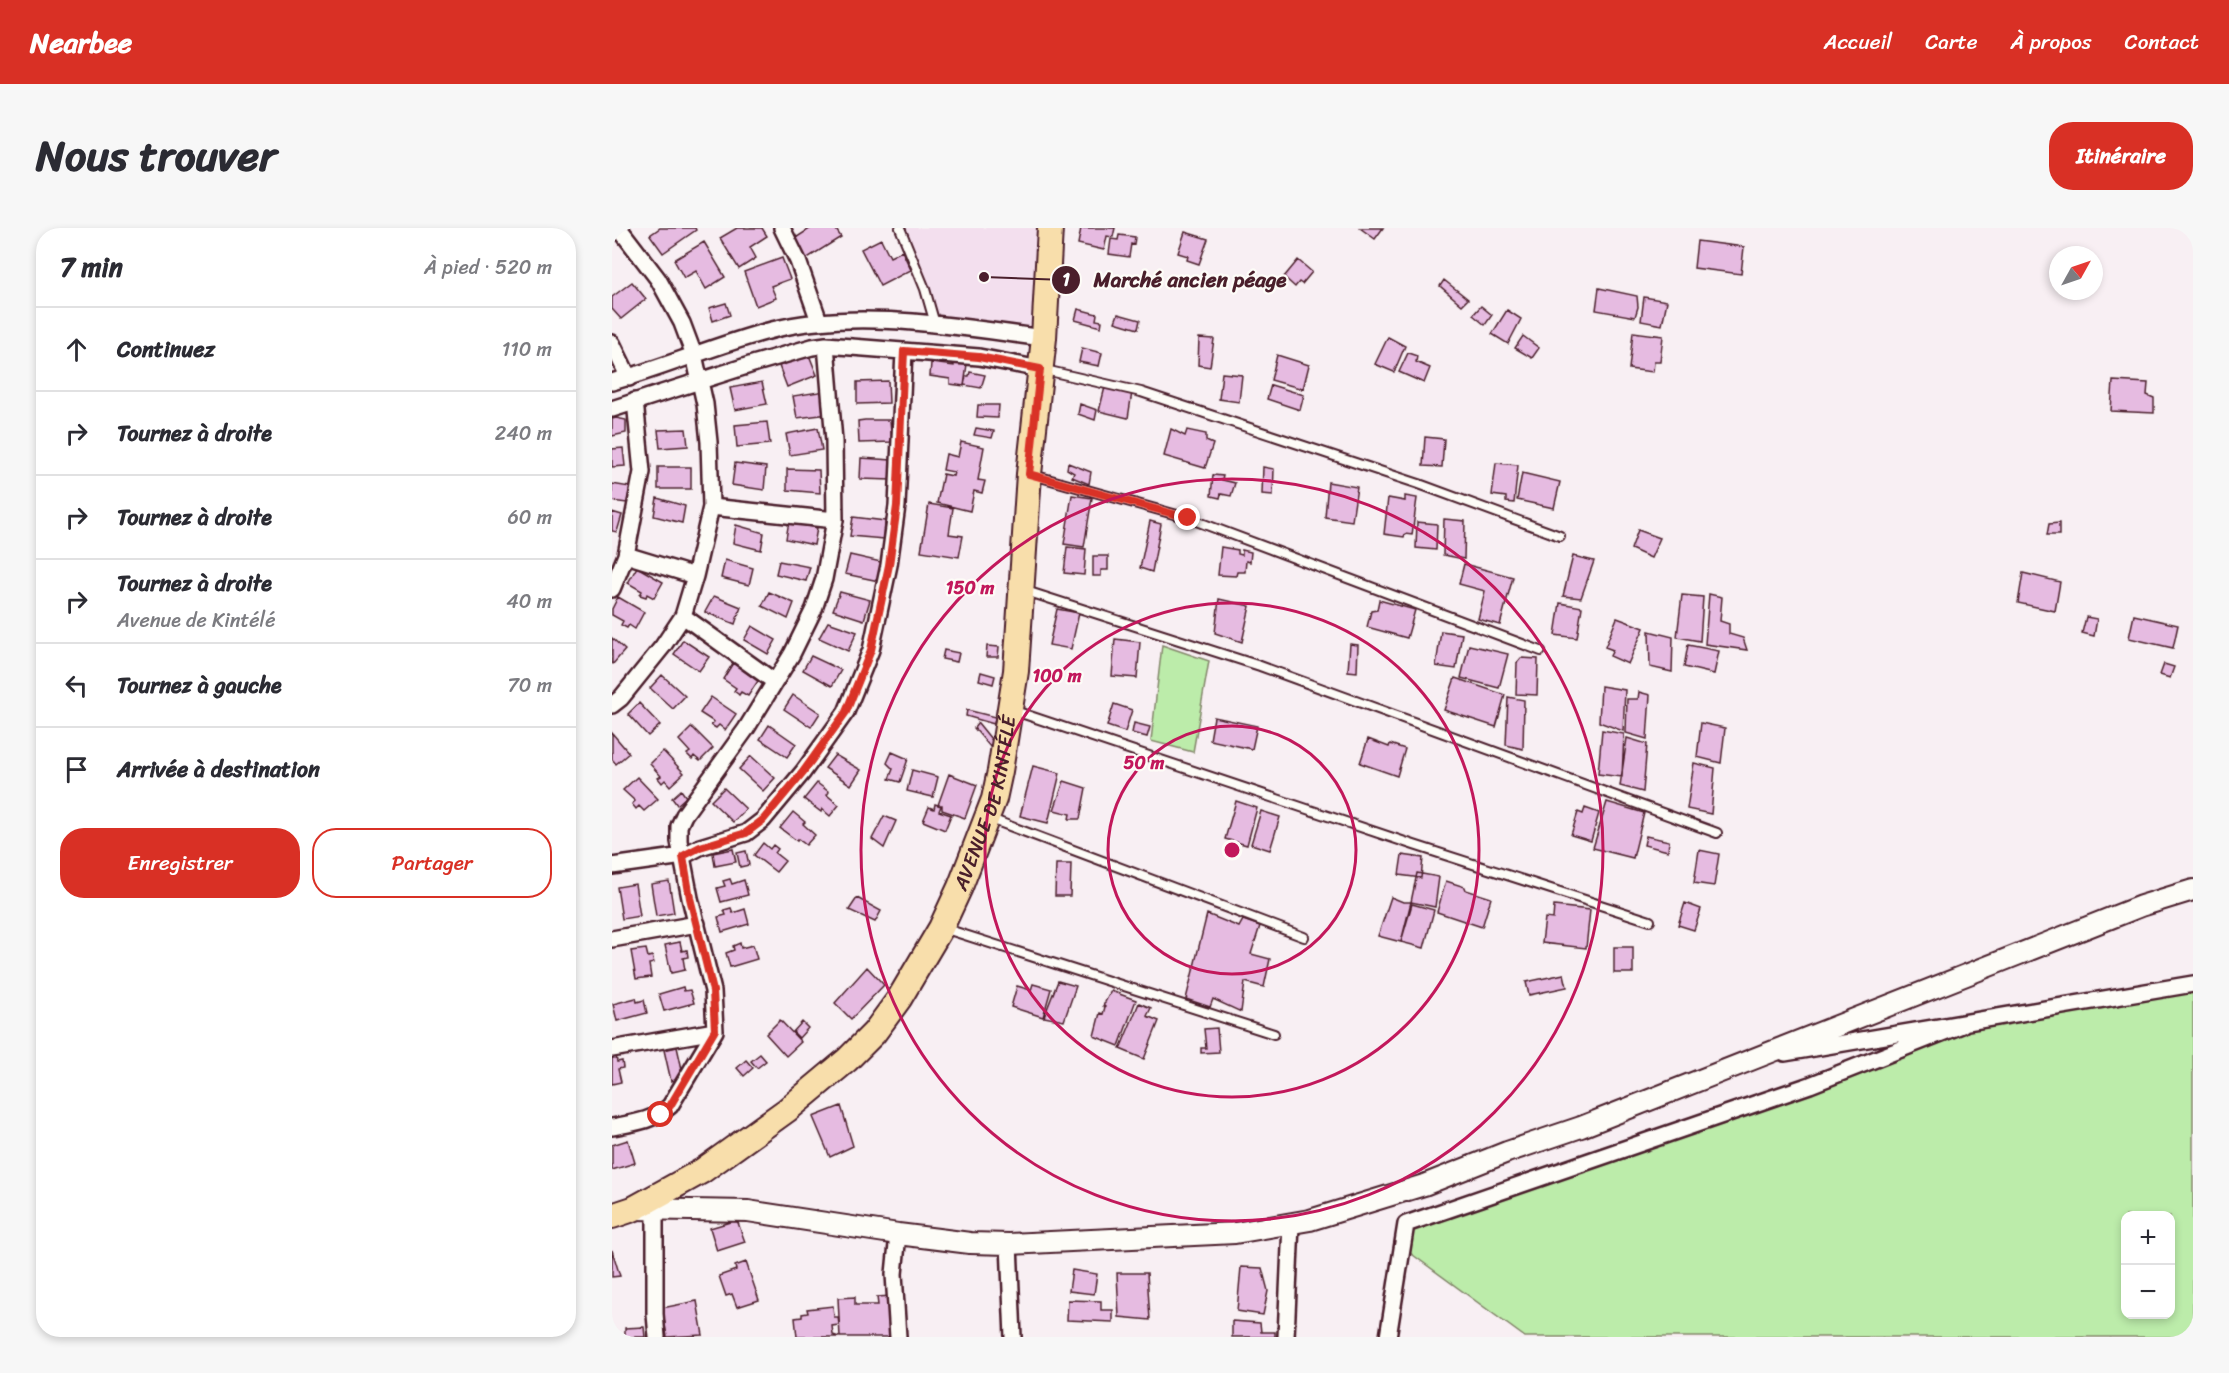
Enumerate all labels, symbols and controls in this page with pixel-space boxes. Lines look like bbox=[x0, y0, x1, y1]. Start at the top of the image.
text: Nearbee bbox=[30, 18, 132, 67]
text: Accueil bbox=[1824, 23, 1892, 61]
text: Carte bbox=[1925, 23, 1978, 61]
text: À propos bbox=[2011, 23, 2092, 61]
text: Contact bbox=[2125, 23, 2199, 61]
text: Nous trouver bbox=[36, 119, 276, 193]
button: Itinéraire bbox=[2049, 122, 2193, 190]
text: 7 min bbox=[60, 244, 123, 290]
north arrow bbox=[2049, 246, 2103, 300]
text: À pied · 520 m bbox=[424, 250, 552, 285]
callout: Marché ancien péage bbox=[1051, 260, 1298, 299]
text: Marché ancien péage bbox=[1093, 261, 1287, 299]
text: 1 bbox=[1062, 264, 1070, 296]
text: Continuez bbox=[117, 330, 215, 369]
text: 110 m bbox=[502, 332, 552, 367]
icon: ahead bbox=[60, 333, 93, 366]
text: Tournez à droite bbox=[117, 414, 272, 453]
text: 240 m bbox=[495, 416, 552, 451]
icon: right bbox=[60, 417, 93, 450]
text: Tournez à droite bbox=[117, 498, 272, 537]
text: 60 m bbox=[507, 500, 552, 535]
icon: right bbox=[60, 501, 93, 534]
route end bbox=[1174, 504, 1200, 530]
text: Tournez à droite bbox=[117, 564, 272, 603]
text: 150 m bbox=[946, 572, 994, 604]
text: 40 m bbox=[506, 584, 552, 619]
icon: right bbox=[60, 585, 93, 618]
text: Avenue de Kintélé bbox=[117, 603, 276, 638]
text: 100 m bbox=[1033, 660, 1082, 692]
text: Tournez à gauche bbox=[117, 666, 282, 705]
text: 70 m bbox=[507, 668, 552, 703]
icon: left bbox=[60, 669, 93, 702]
street label: AVENUE DE KINTÉLÉ bbox=[943, 711, 1027, 897]
text: 50 m bbox=[1124, 747, 1165, 779]
text: Arrivée à destination bbox=[117, 750, 320, 789]
icon: arrive bbox=[60, 753, 93, 786]
button: Enregistrer bbox=[60, 828, 300, 898]
button: Partager bbox=[312, 828, 552, 898]
centre of rings bbox=[1222, 840, 1242, 860]
route start bbox=[647, 1101, 673, 1127]
map controls bbox=[2121, 1211, 2175, 1319]
button: + bbox=[2121, 1211, 2175, 1265]
button: − bbox=[2121, 1265, 2175, 1319]

